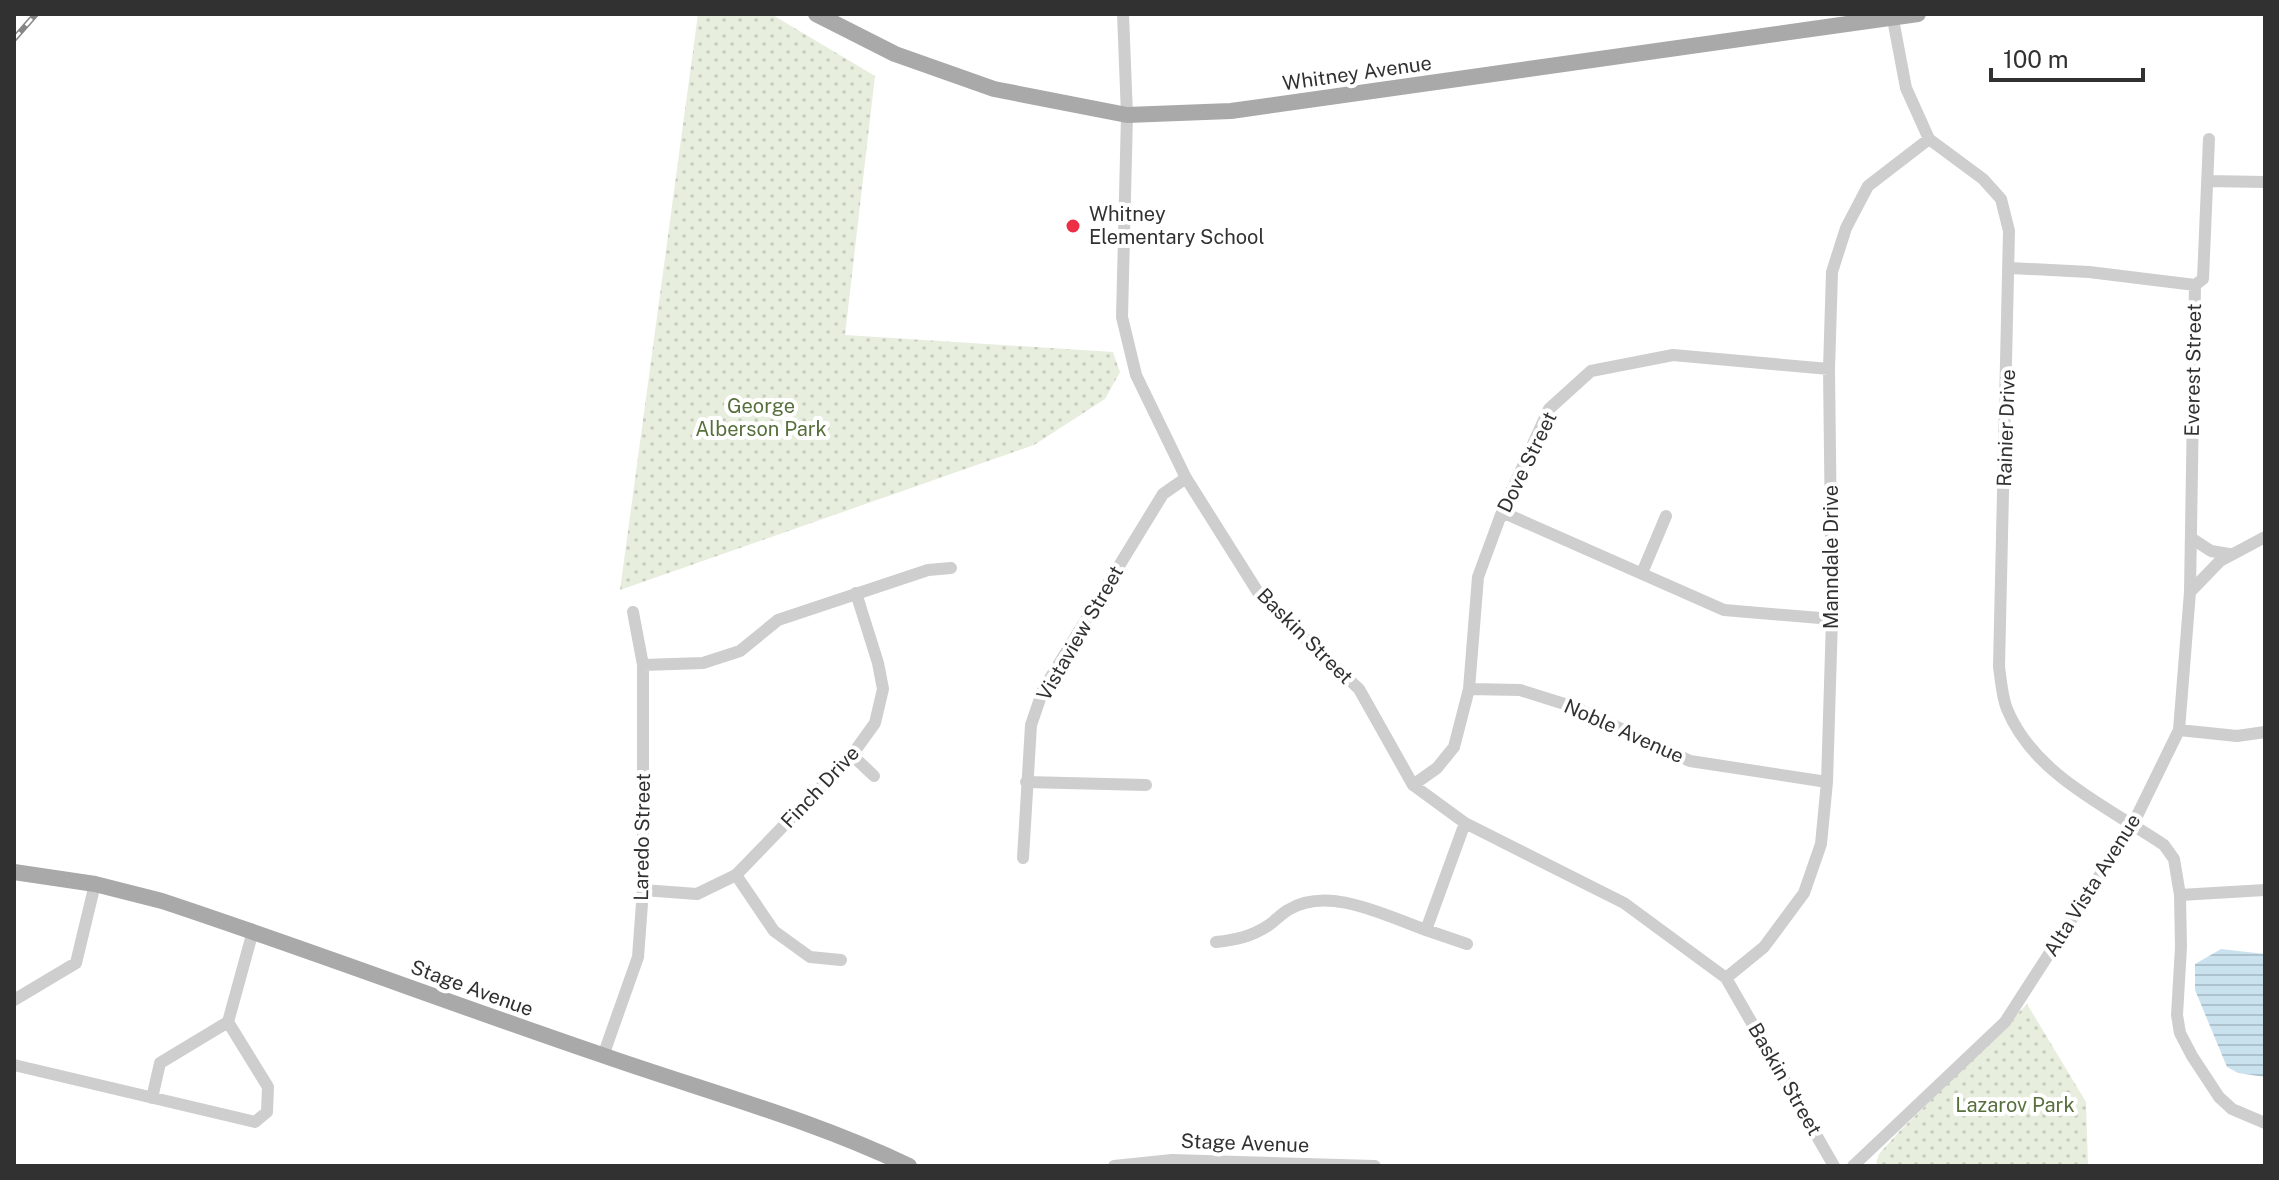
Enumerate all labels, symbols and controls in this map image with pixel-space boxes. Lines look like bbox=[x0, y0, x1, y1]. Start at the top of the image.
scale bar bbox=[1991, 32, 2143, 82]
text: 100 m bbox=[2003, 45, 2069, 73]
street label: Whitney Avenue bbox=[1281, 51, 1433, 95]
place label: Whitney Elementary School bbox=[1089, 202, 1264, 249]
marker: Whitney Elementary School bbox=[1064, 217, 1082, 235]
street label: Everest Street bbox=[2180, 303, 2206, 437]
street label: Rainier Drive bbox=[1992, 369, 2020, 487]
park label: George Alberson Park bbox=[695, 394, 827, 441]
street label: Dove Street bbox=[1492, 408, 1562, 516]
street label: Manndale Drive bbox=[1819, 485, 1843, 629]
street label: Vistaview Street bbox=[1032, 561, 1128, 705]
street label: Baskin Street bbox=[1252, 583, 1358, 689]
street label: Noble Avenue bbox=[1560, 694, 1688, 768]
street label: Finch Drive bbox=[776, 741, 864, 833]
street label: Laredo Street bbox=[629, 773, 655, 901]
street label: Alta Vista Avenue bbox=[2039, 809, 2145, 961]
street label: Stage Avenue bbox=[407, 955, 537, 1021]
street label: Baskin Street bbox=[1743, 1019, 1827, 1139]
park label: Lazarov Park bbox=[1955, 1093, 2075, 1117]
street label: Stage Avenue bbox=[1180, 1129, 1310, 1157]

